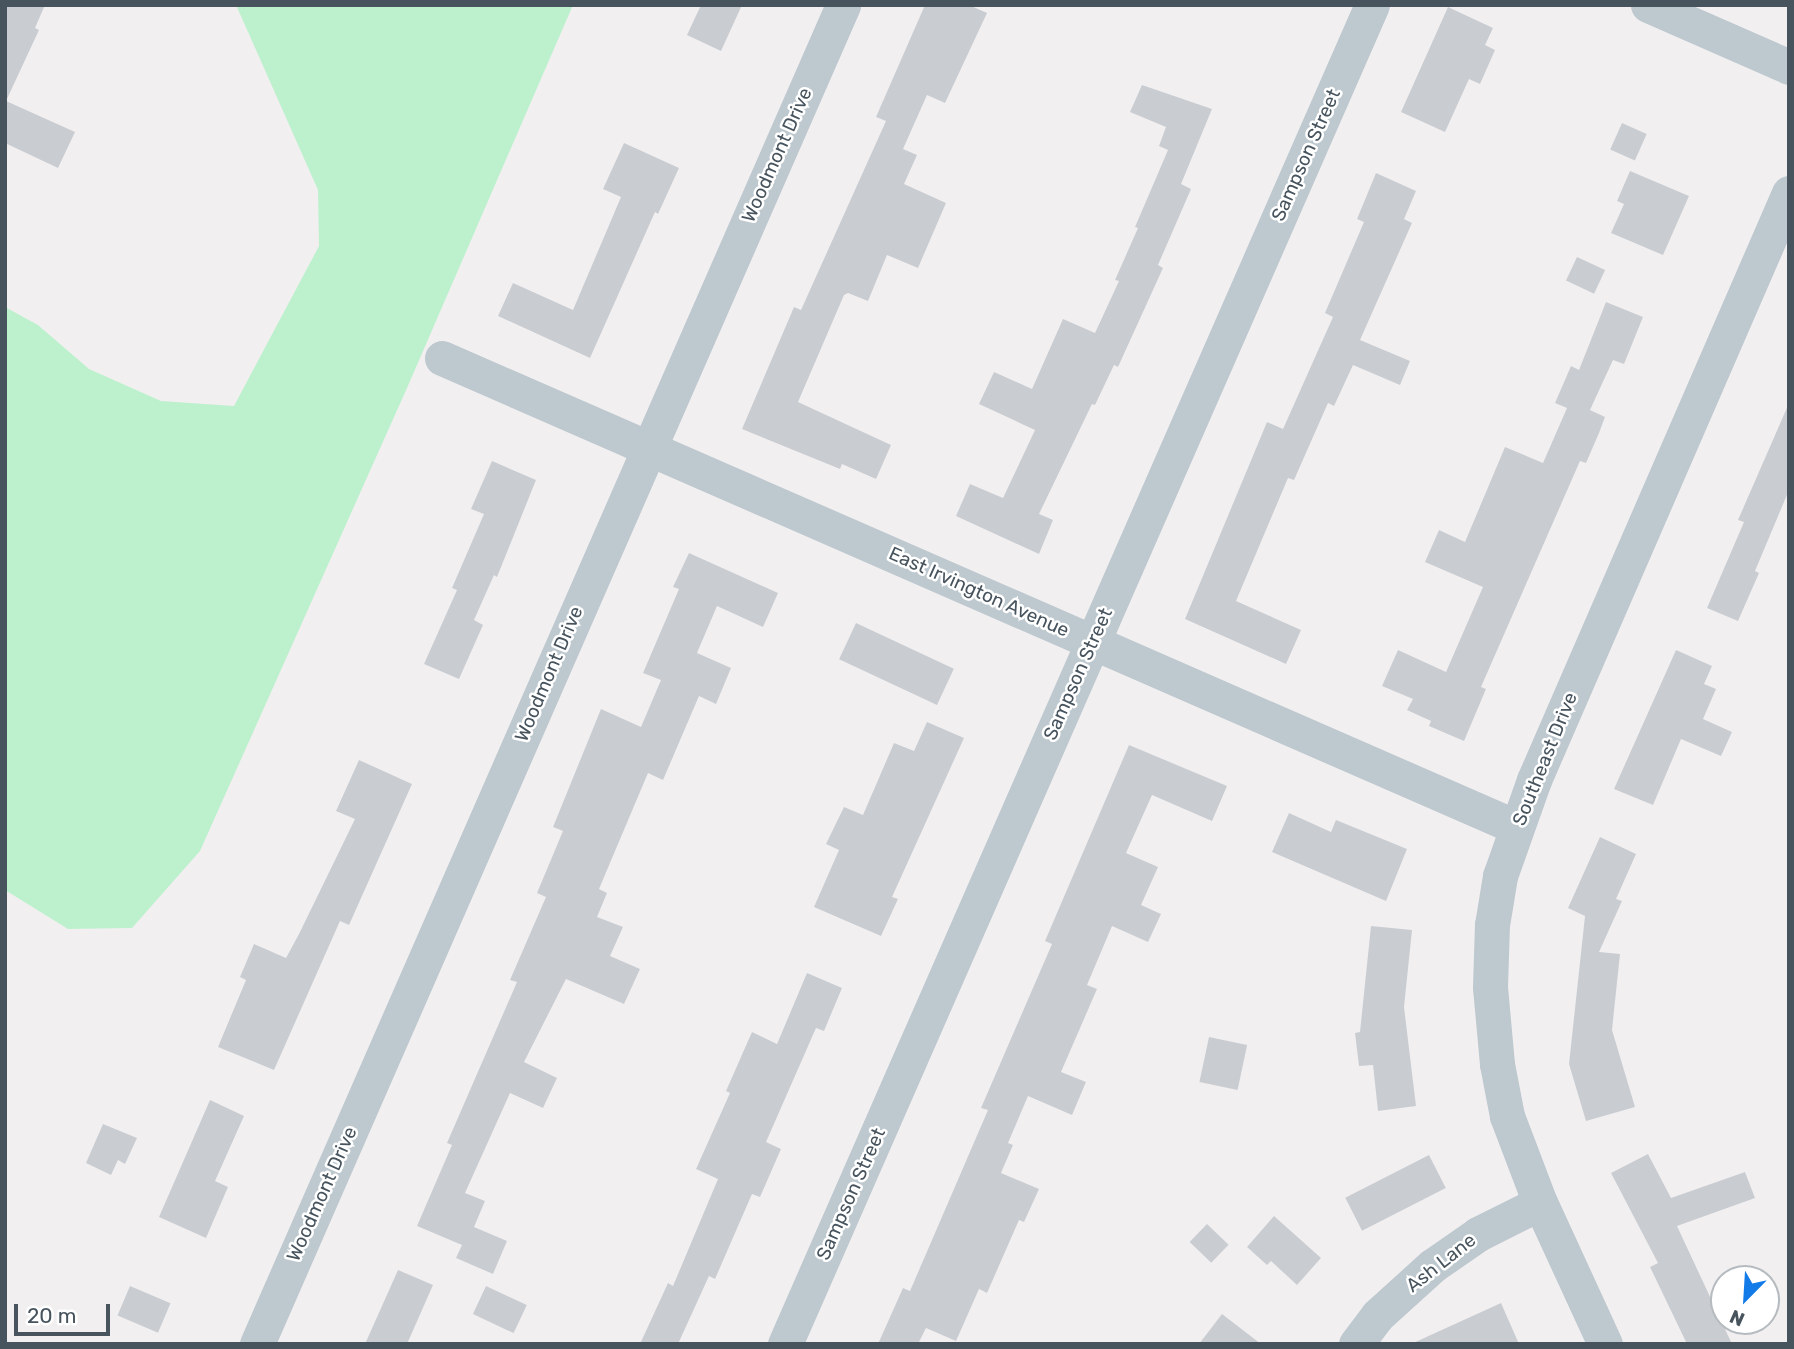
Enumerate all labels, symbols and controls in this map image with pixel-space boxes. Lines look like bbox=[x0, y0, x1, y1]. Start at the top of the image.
street label: Woodmont Drive bbox=[737, 84, 817, 226]
street label: Sampson Street bbox=[1267, 85, 1345, 225]
street label: East Irvington Avenue bbox=[885, 542, 1073, 642]
street label: Woodmont Drive bbox=[510, 603, 588, 745]
street label: Sampson Street bbox=[1039, 604, 1117, 744]
street label: Southeast Drive bbox=[1508, 689, 1582, 829]
street label: Woodmont Drive bbox=[282, 1123, 362, 1265]
street label: Sampson Street bbox=[812, 1124, 890, 1264]
street label: Ash Lane bbox=[1402, 1229, 1480, 1297]
north arrow bbox=[1710, 1265, 1780, 1335]
scale bar bbox=[18, 1290, 114, 1334]
text: 20 m bbox=[27, 1303, 76, 1328]
text: N bbox=[1726, 1305, 1748, 1331]

